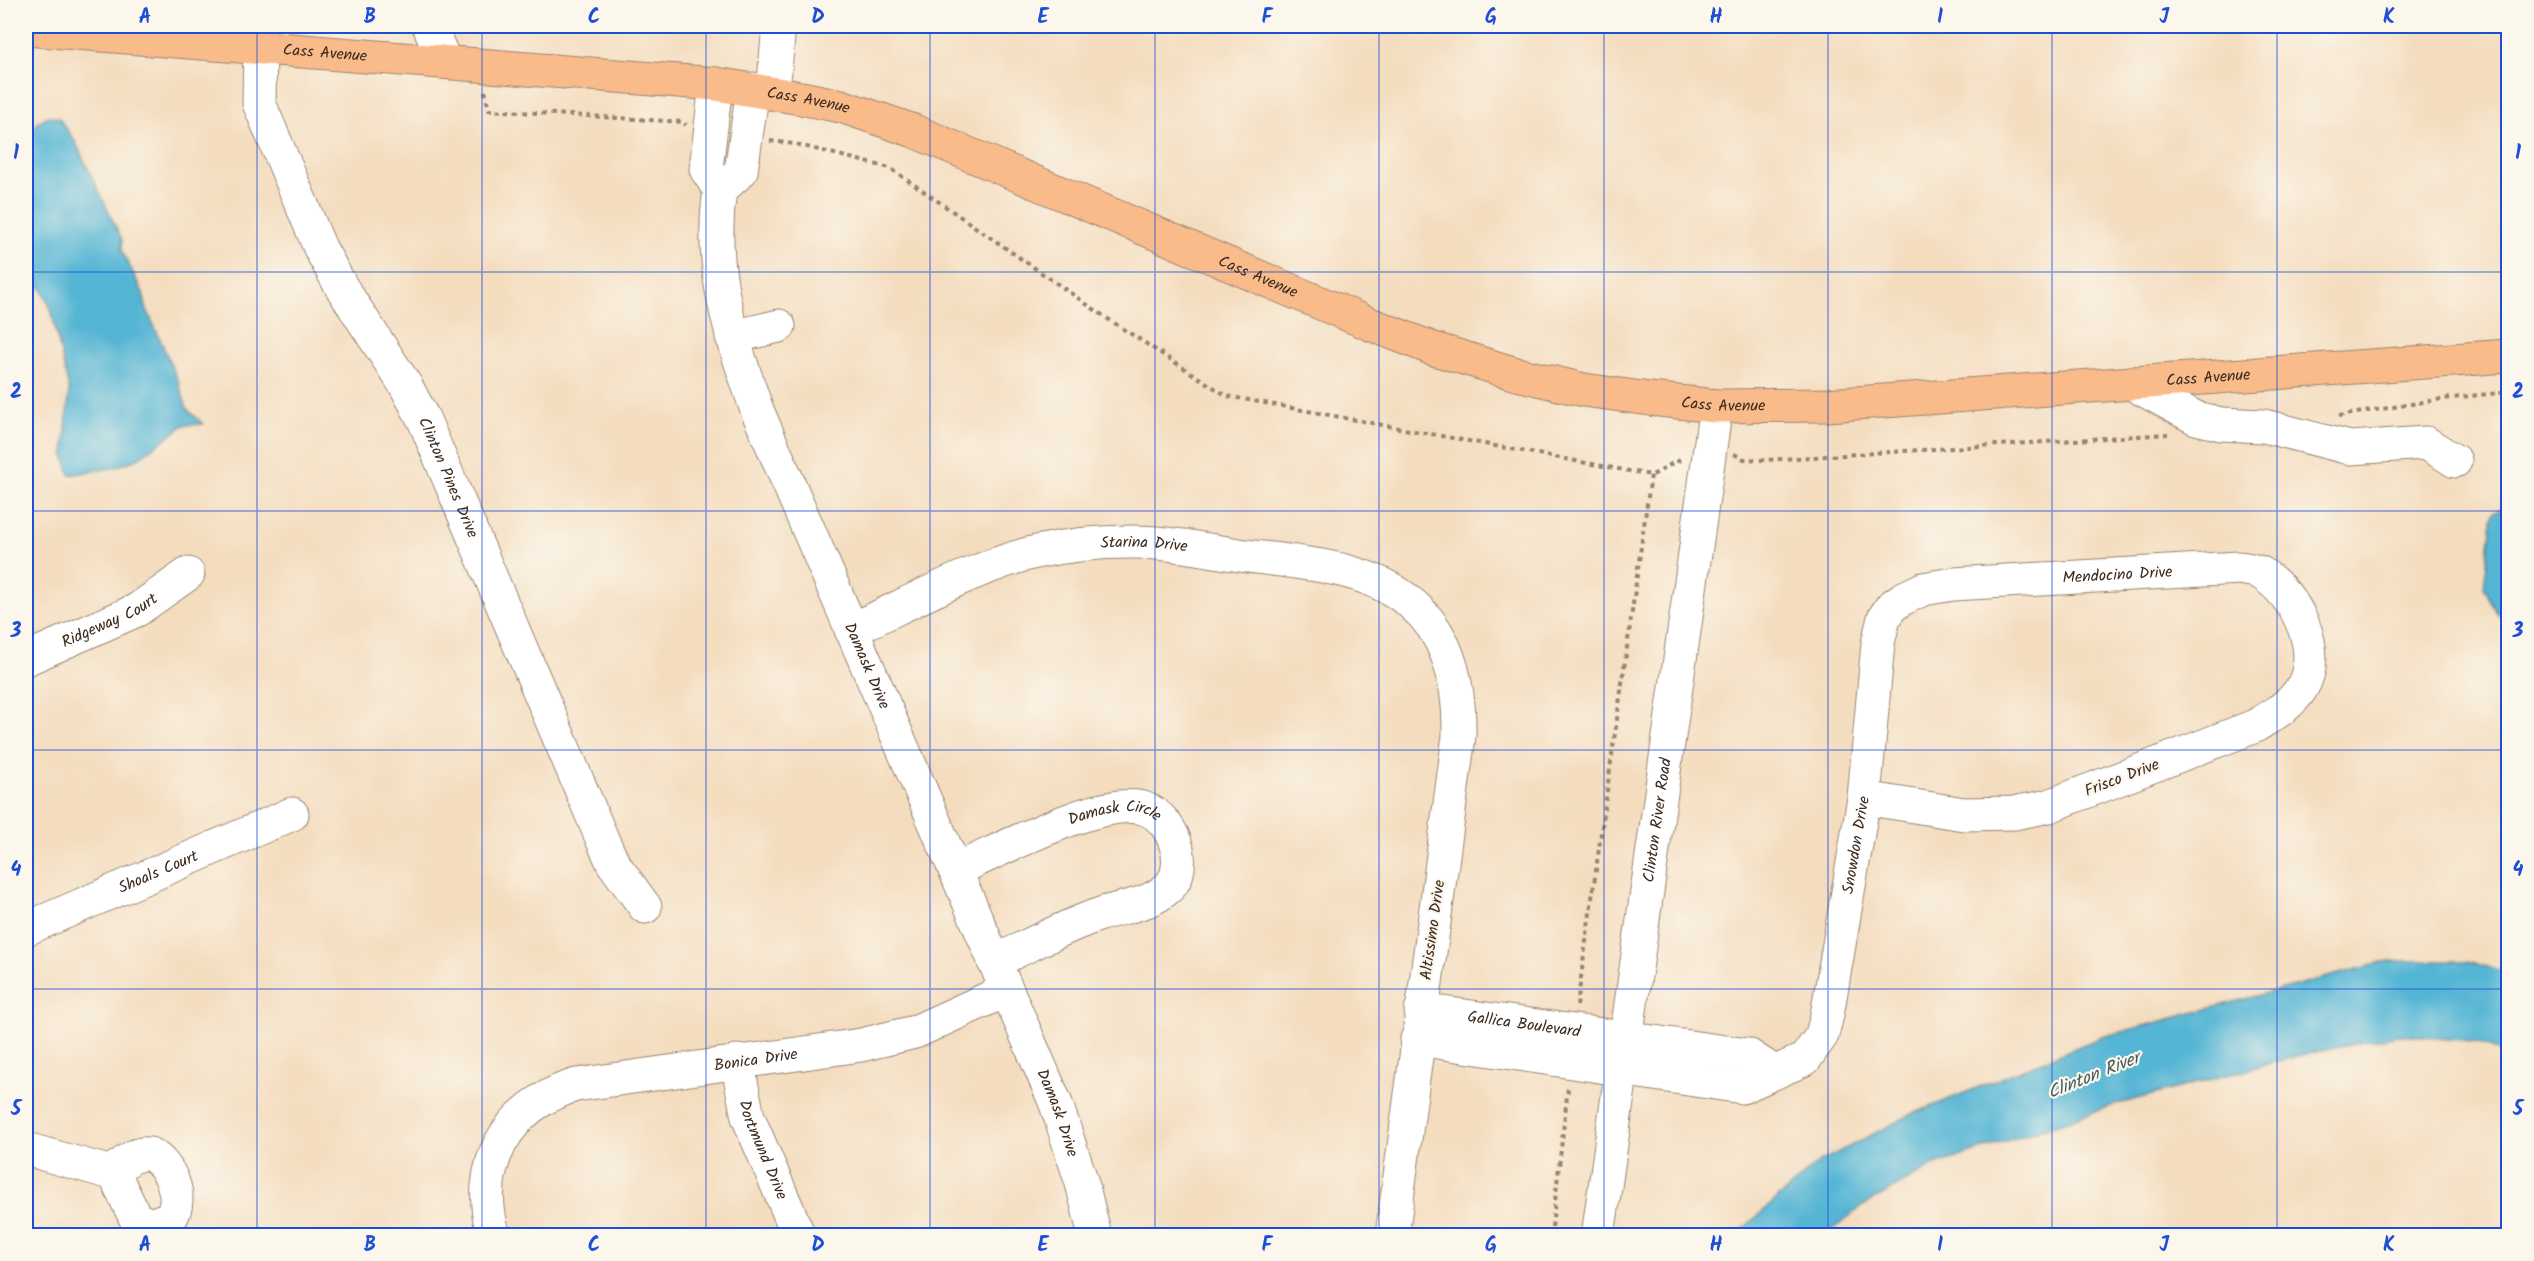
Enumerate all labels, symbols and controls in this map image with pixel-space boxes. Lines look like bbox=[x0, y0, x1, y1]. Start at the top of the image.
text: A bbox=[139, 2, 151, 34]
text: B bbox=[364, 2, 376, 34]
text: C bbox=[588, 2, 600, 34]
text: D bbox=[811, 2, 825, 34]
text: E bbox=[1037, 2, 1049, 34]
text: F bbox=[1262, 2, 1274, 34]
text: G bbox=[1485, 2, 1497, 34]
text: H bbox=[1709, 2, 1723, 34]
text: I bbox=[1937, 2, 1943, 34]
text: J bbox=[2159, 2, 2170, 34]
text: K bbox=[2383, 2, 2395, 34]
street label: Cass Avenue bbox=[282, 37, 368, 69]
street label: Cass Avenue bbox=[765, 80, 854, 121]
text: 1 bbox=[13, 138, 19, 170]
text: 1 bbox=[2515, 138, 2521, 170]
street label: Cass Avenue bbox=[1214, 249, 1302, 305]
street label: Cass Avenue bbox=[2165, 362, 2251, 393]
text: 2 bbox=[10, 377, 22, 409]
text: 2 bbox=[2512, 377, 2524, 409]
street label: Cass Avenue bbox=[1680, 390, 1766, 419]
street label: Clinton Pines Drive bbox=[412, 413, 485, 542]
street label: Starina Drive bbox=[1100, 529, 1189, 559]
street label: Mendocino Drive bbox=[2062, 559, 2173, 590]
street label: Ridgeway Court bbox=[57, 586, 163, 654]
text: 3 bbox=[10, 616, 22, 648]
text: 3 bbox=[2512, 616, 2524, 648]
street label: Damask Drive bbox=[837, 619, 897, 713]
street label: Frisco Drive bbox=[2081, 752, 2163, 804]
street label: Clinton River Road bbox=[1636, 755, 1678, 884]
street label: Damask Circle bbox=[1065, 794, 1168, 832]
street label: Snowdon Drive bbox=[1835, 794, 1877, 896]
street label: Shoals Court bbox=[114, 843, 203, 900]
text: 4 bbox=[11, 855, 22, 887]
text: 4 bbox=[2513, 855, 2524, 887]
street label: Altissimo Drive bbox=[1414, 878, 1452, 982]
street label: Gallica Boulevard bbox=[1466, 1004, 1583, 1044]
street label: Bonica Drive bbox=[712, 1042, 799, 1078]
water label: Clinton River bbox=[2043, 1043, 2148, 1108]
street label: Damask Drive bbox=[1030, 1065, 1085, 1160]
text: 5 bbox=[10, 1094, 23, 1126]
text: 5 bbox=[2512, 1094, 2525, 1126]
street label: Dortmund Drive bbox=[732, 1098, 794, 1204]
text: A bbox=[139, 1230, 151, 1261]
text: B bbox=[364, 1230, 376, 1261]
text: C bbox=[588, 1230, 600, 1261]
text: D bbox=[811, 1230, 825, 1261]
text: E bbox=[1037, 1230, 1049, 1261]
text: F bbox=[1262, 1230, 1274, 1261]
text: G bbox=[1485, 1230, 1497, 1261]
text: H bbox=[1709, 1230, 1723, 1261]
text: I bbox=[1937, 1230, 1943, 1261]
text: J bbox=[2159, 1230, 2170, 1261]
text: K bbox=[2383, 1230, 2395, 1261]

